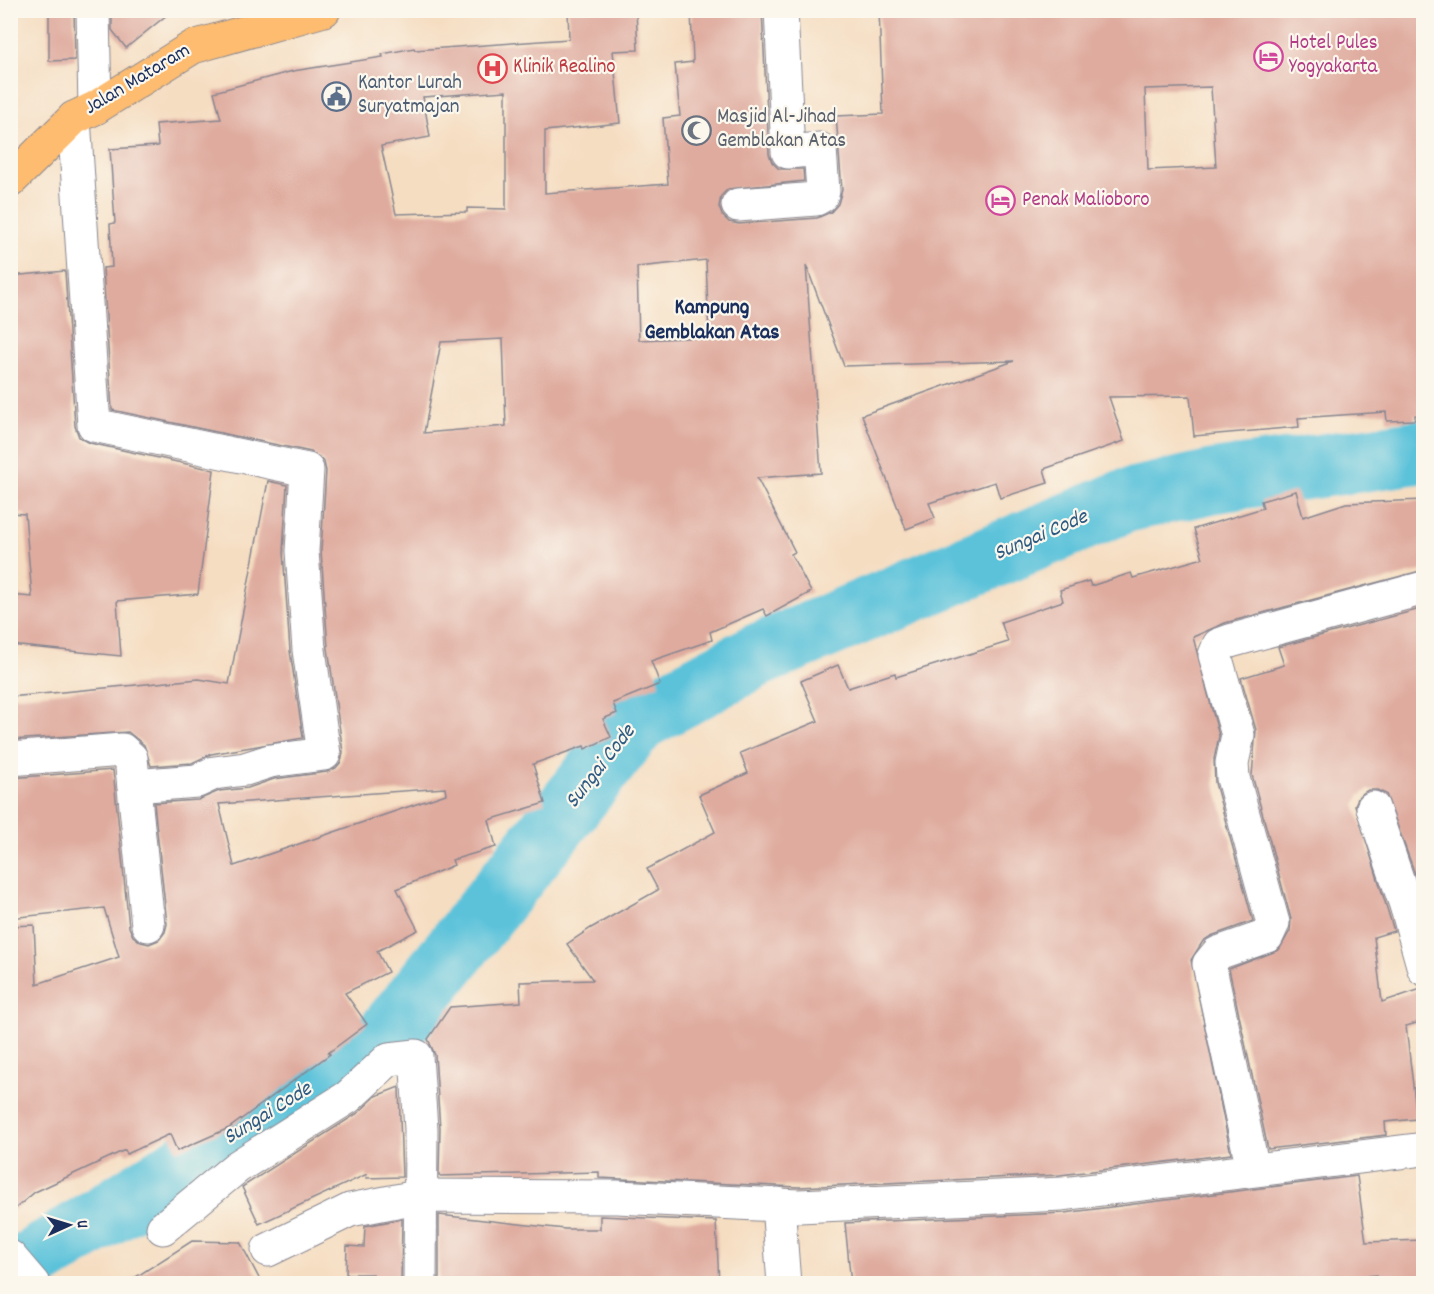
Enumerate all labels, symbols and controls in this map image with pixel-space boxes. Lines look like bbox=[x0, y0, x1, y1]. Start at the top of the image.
place label: Hotel Pules Yogyakarta bbox=[1289, 29, 1379, 83]
street label: Jalan Mataram bbox=[79, 37, 197, 123]
hotel icon: Hotel Pules Yogyakarta bbox=[1252, 40, 1284, 72]
hospital icon: Klinik Realino bbox=[476, 52, 508, 84]
place label: Klinik Realino bbox=[513, 53, 616, 83]
place label: Kantor Lurah Suryatmajan bbox=[358, 69, 462, 123]
public building icon: Kantor Lurah Suryatmajan bbox=[321, 80, 353, 112]
place label: Masjid Al-Jihad Gemblakan Atas bbox=[717, 103, 846, 157]
mosque icon: Masjid Al-Jihad Gemblakan Atas bbox=[680, 114, 712, 146]
hotel icon: Penak Malioboro bbox=[985, 185, 1017, 217]
place label: Penak Malioboro bbox=[1022, 186, 1150, 216]
district label: Kampung Gemblakan Atas bbox=[644, 293, 780, 349]
water label: Sungai Code bbox=[989, 502, 1094, 570]
water label: Sungai Code bbox=[558, 717, 645, 816]
water label: Sungai Code bbox=[218, 1074, 319, 1153]
north arrow bbox=[39, 1195, 99, 1255]
text: U bbox=[70, 1219, 93, 1229]

